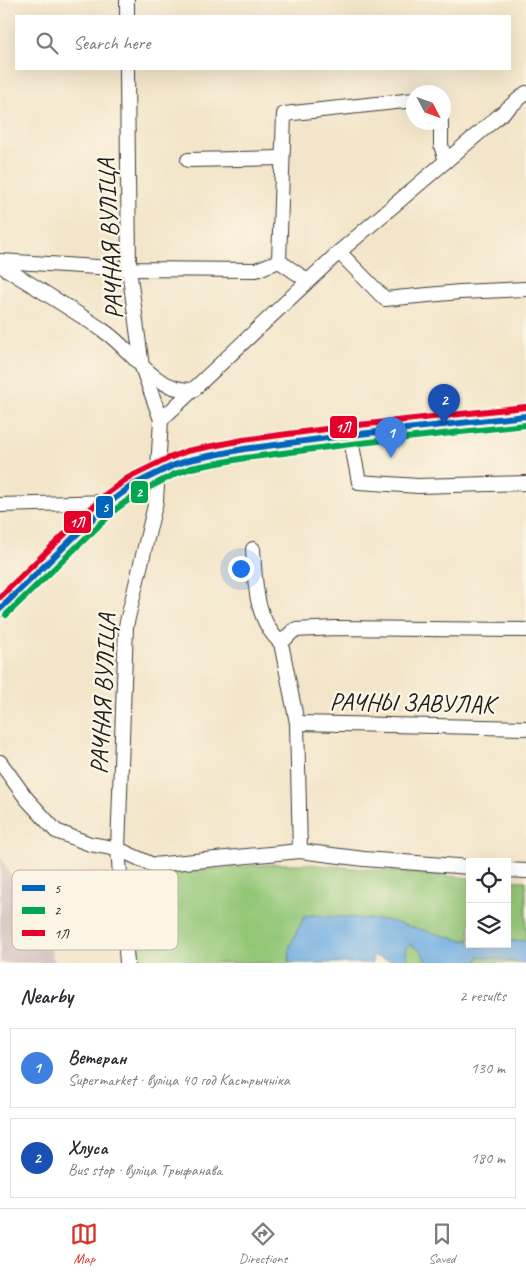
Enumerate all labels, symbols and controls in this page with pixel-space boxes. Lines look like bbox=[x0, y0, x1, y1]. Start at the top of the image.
search box bbox=[15, 15, 511, 70]
icon: search bbox=[33, 29, 61, 57]
text: Search here bbox=[73, 31, 150, 55]
north arrow bbox=[406, 85, 451, 130]
street label: РАЧНАЯ ВУЛІЦА bbox=[90, 157, 130, 320]
pin: 2 bbox=[428, 384, 460, 425]
line badge: 1Л bbox=[329, 415, 358, 439]
pin: 1 bbox=[375, 417, 407, 458]
text: 1Л bbox=[335, 419, 353, 436]
line badge: 2 bbox=[130, 480, 149, 504]
text: 2 bbox=[136, 484, 144, 501]
line badge: 5 bbox=[95, 495, 114, 519]
text: 5 bbox=[102, 499, 110, 516]
line badge: 1Л bbox=[63, 510, 92, 534]
text: 1Л bbox=[69, 514, 87, 531]
your location bbox=[228, 556, 254, 582]
street label: РАЧНАЯ ВУЛІЦА bbox=[83, 612, 123, 775]
street label: РАЧНЫ ЗАВУЛАК bbox=[329, 686, 499, 721]
map controls bbox=[466, 858, 511, 948]
button: locate bbox=[466, 858, 511, 903]
legend bbox=[12, 870, 178, 950]
text: 5 bbox=[54, 880, 61, 897]
text: 2 bbox=[54, 902, 62, 919]
button: layers bbox=[466, 903, 511, 948]
text: 1Л bbox=[54, 925, 70, 942]
text: Nearby bbox=[20, 983, 73, 1009]
text: 2 results bbox=[459, 986, 506, 1006]
text: Ветеран bbox=[68, 1046, 126, 1070]
text: 1 bbox=[33, 1058, 41, 1078]
text: 130 m bbox=[471, 1058, 505, 1078]
text: Supermarket · вуліца 40 год Кастрычніка bbox=[68, 1070, 290, 1090]
text: Хлуса bbox=[68, 1136, 108, 1160]
text: 2 bbox=[33, 1148, 41, 1168]
text: 180 m bbox=[471, 1148, 505, 1168]
text: Bus stop · вуліца Трыфанава bbox=[68, 1160, 222, 1180]
tab: Map bbox=[70, 1220, 98, 1267]
tab: Directions bbox=[239, 1220, 287, 1267]
tab: Saved bbox=[428, 1220, 456, 1267]

